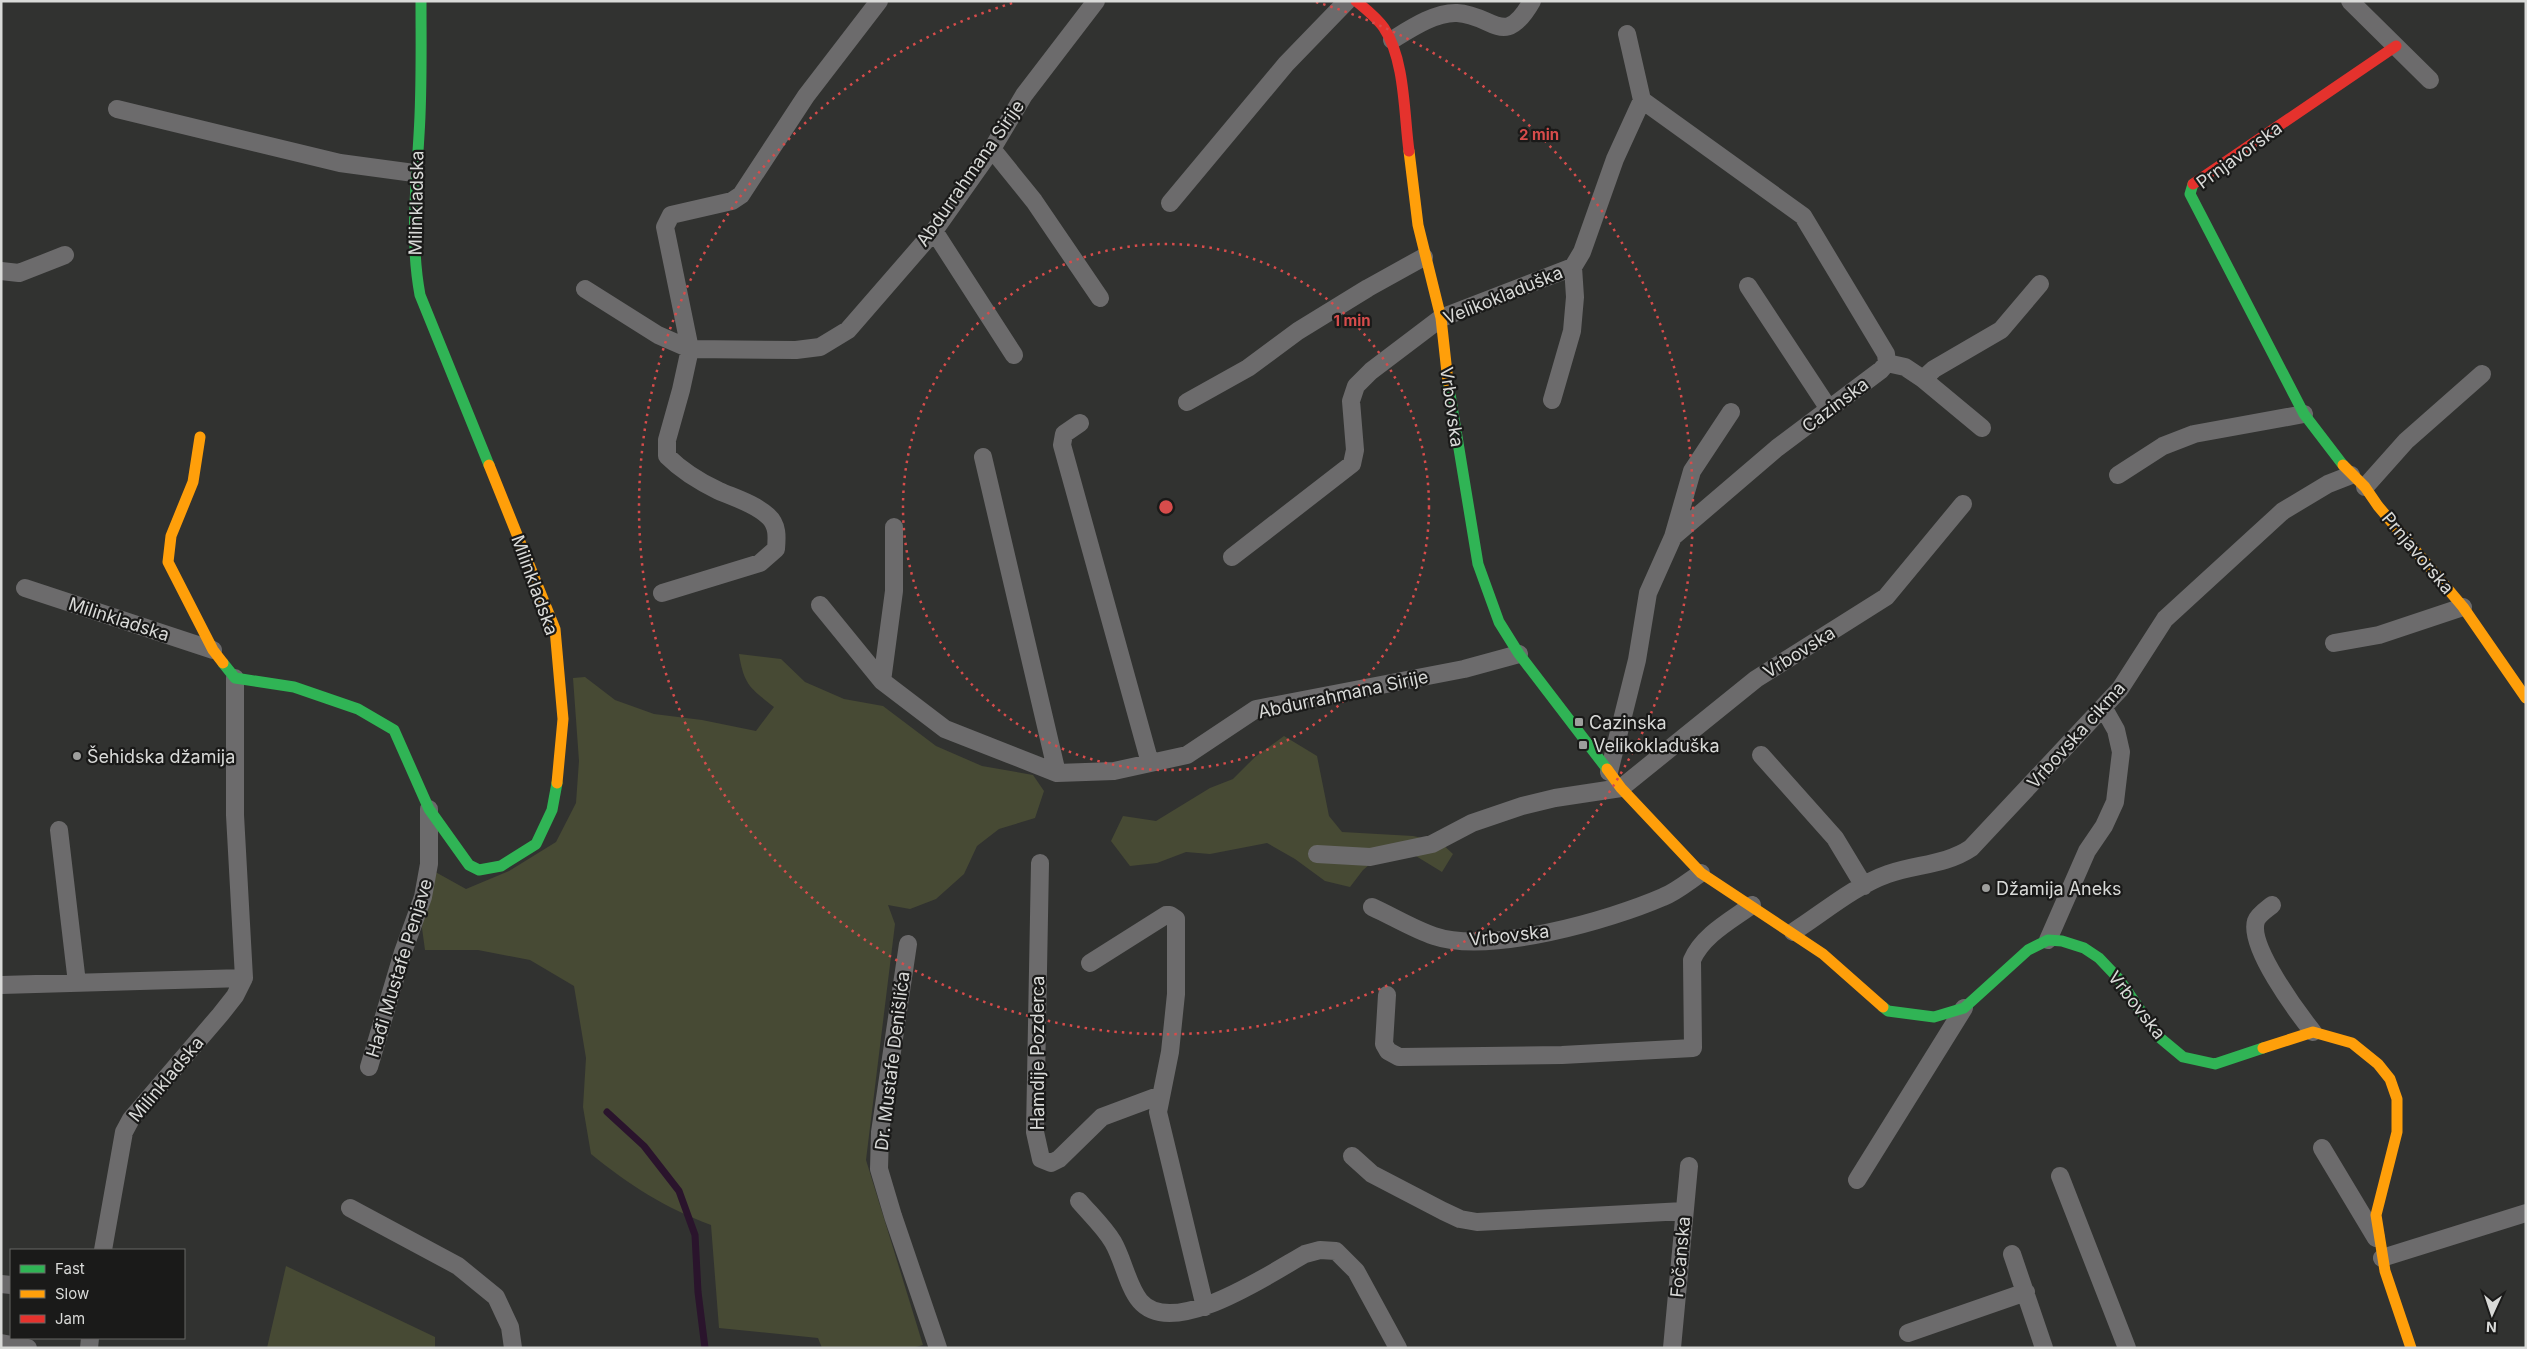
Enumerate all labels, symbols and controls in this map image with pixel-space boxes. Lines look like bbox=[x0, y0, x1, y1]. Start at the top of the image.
street label: Abdurrahmana Sirije bbox=[912, 96, 1028, 250]
street label: Prnjavorska bbox=[2192, 117, 2286, 193]
text: 2 min bbox=[1519, 125, 1559, 144]
street label: Milinkladska bbox=[405, 150, 427, 256]
street label: Velikokladuška bbox=[1440, 262, 1566, 328]
text: 1 min bbox=[1333, 311, 1371, 330]
street label: Vrbovska bbox=[1436, 366, 1468, 448]
street label: Cazinska bbox=[1798, 373, 1872, 437]
centre of rings bbox=[1157, 498, 1175, 516]
street label: Prnjavorska bbox=[2378, 508, 2458, 598]
street label: Milinkladska bbox=[507, 532, 563, 638]
street label: Milinkladska bbox=[66, 593, 172, 645]
street label: Vrbovska bbox=[1759, 622, 1839, 682]
street label: Abdurrahmana Sirije bbox=[1256, 666, 1430, 722]
street label: Vrbovska cikma bbox=[2023, 677, 2129, 793]
place label: Cazinska bbox=[1589, 712, 1667, 733]
marker: Cazinska bbox=[1573, 716, 1585, 728]
place label: Velikokladuška bbox=[1593, 735, 1719, 756]
marker: Velikokladuška bbox=[1577, 739, 1589, 751]
place label: Šehidska džamija bbox=[87, 745, 235, 767]
marker: Šehidska džamija bbox=[71, 750, 83, 762]
street label: Hađi Mustafe Penjave bbox=[362, 876, 436, 1060]
place label: Džamija Aneks bbox=[1996, 878, 2122, 899]
marker: Džamija Aneks bbox=[1980, 882, 1992, 894]
street label: Vrbovska bbox=[1468, 920, 1550, 950]
street label: Vrbovska bbox=[2104, 967, 2170, 1043]
street label: Dr. Mustafe Denišlića bbox=[871, 970, 913, 1152]
street label: Hamdije Pozderca bbox=[1027, 976, 1048, 1130]
street label: Milinkladska bbox=[124, 1032, 208, 1126]
street label: Fočanska bbox=[1666, 1216, 1694, 1298]
legend bbox=[10, 1249, 185, 1339]
text: Fast bbox=[55, 1259, 85, 1278]
text: Slow bbox=[55, 1284, 89, 1303]
north arrow bbox=[2467, 1289, 2517, 1339]
text: Jam bbox=[55, 1309, 85, 1328]
text: N bbox=[2486, 1319, 2497, 1336]

